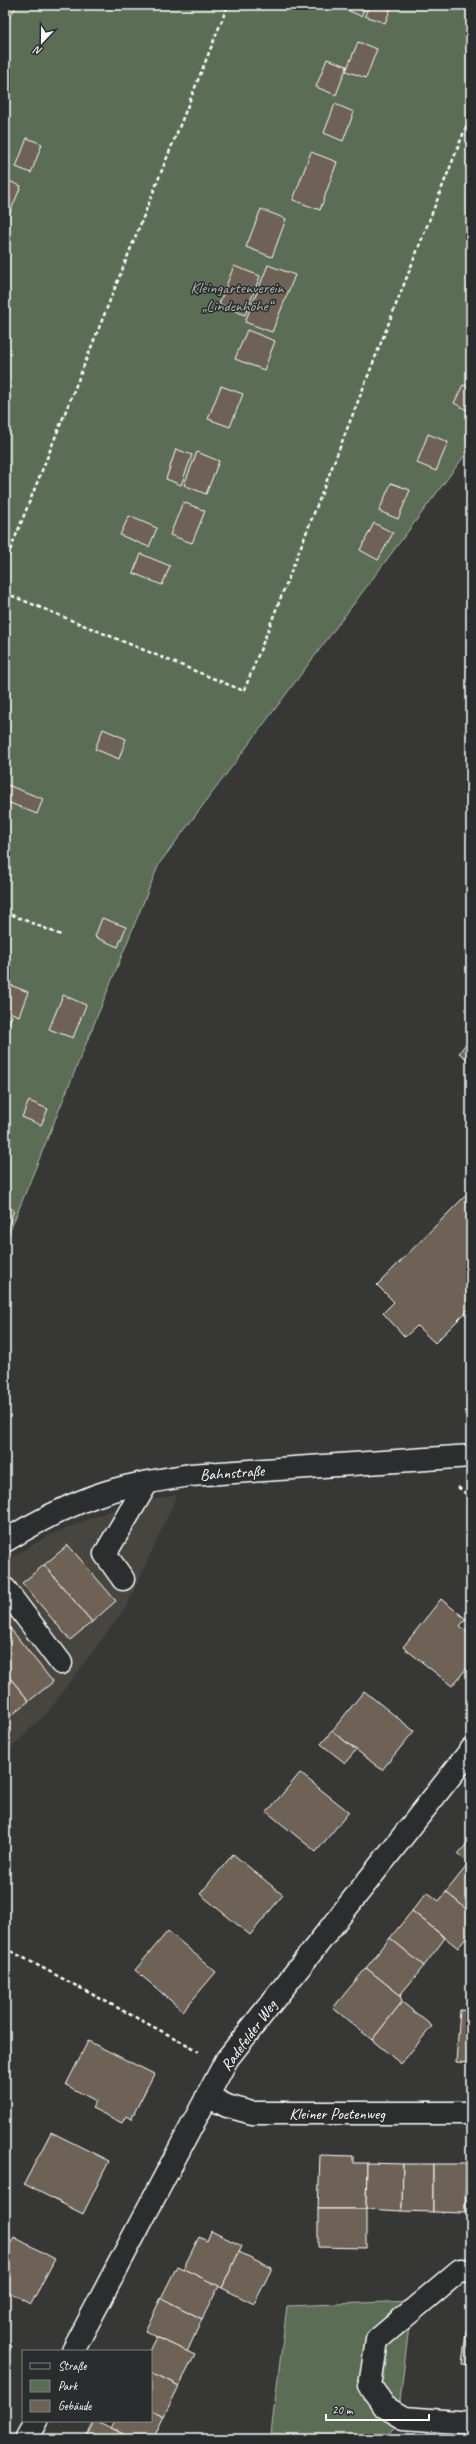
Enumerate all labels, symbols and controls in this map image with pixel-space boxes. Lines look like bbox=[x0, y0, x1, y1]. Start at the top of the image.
north arrow bbox=[22, 22, 62, 62]
text: N bbox=[30, 43, 44, 59]
park label: Kleingartenverein „Lindenhöhe“ bbox=[190, 278, 285, 316]
street label: Bahnstraße bbox=[199, 1461, 267, 1485]
street label: Radefelder Weg bbox=[216, 1995, 282, 2075]
street label: Kleiner Poetenweg bbox=[289, 2104, 386, 2124]
legend bbox=[22, 2350, 152, 2422]
text: Straße bbox=[58, 2358, 87, 2374]
text: Park bbox=[58, 2378, 79, 2394]
scale bar bbox=[326, 2396, 429, 2422]
text: Gebäude bbox=[58, 2398, 92, 2414]
text: 20 m bbox=[332, 2402, 354, 2418]

